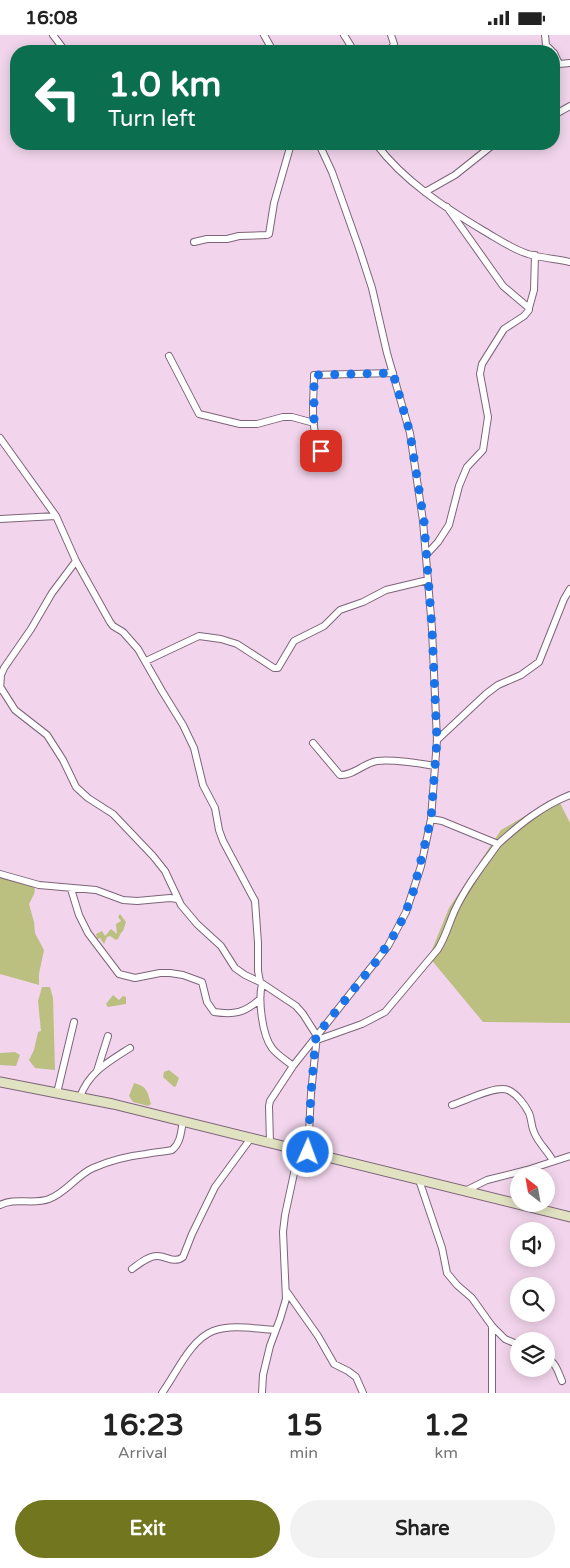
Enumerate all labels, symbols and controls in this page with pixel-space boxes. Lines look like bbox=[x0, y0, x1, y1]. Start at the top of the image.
text: 16:08 bbox=[25, 7, 78, 29]
text: 1.0 km bbox=[108, 64, 221, 106]
icon: left bbox=[25, 65, 90, 130]
text: Turn left bbox=[108, 106, 196, 132]
pin bbox=[300, 430, 342, 472]
icon: arrive bbox=[307, 437, 335, 465]
position arrow bbox=[281, 1125, 333, 1177]
north arrow bbox=[510, 1167, 555, 1213]
map controls bbox=[510, 1167, 555, 1377]
button: sound bbox=[510, 1222, 555, 1267]
button: search bbox=[510, 1277, 555, 1322]
button: layers bbox=[510, 1332, 555, 1377]
text: 16:23 bbox=[101, 1407, 184, 1444]
text: 15 bbox=[285, 1407, 323, 1444]
text: 1.2 bbox=[424, 1407, 469, 1444]
text: Arrival bbox=[118, 1443, 167, 1463]
text: min bbox=[290, 1443, 318, 1463]
text: km bbox=[435, 1443, 458, 1463]
button: Exit bbox=[15, 1500, 280, 1558]
button: Share bbox=[290, 1500, 555, 1558]

